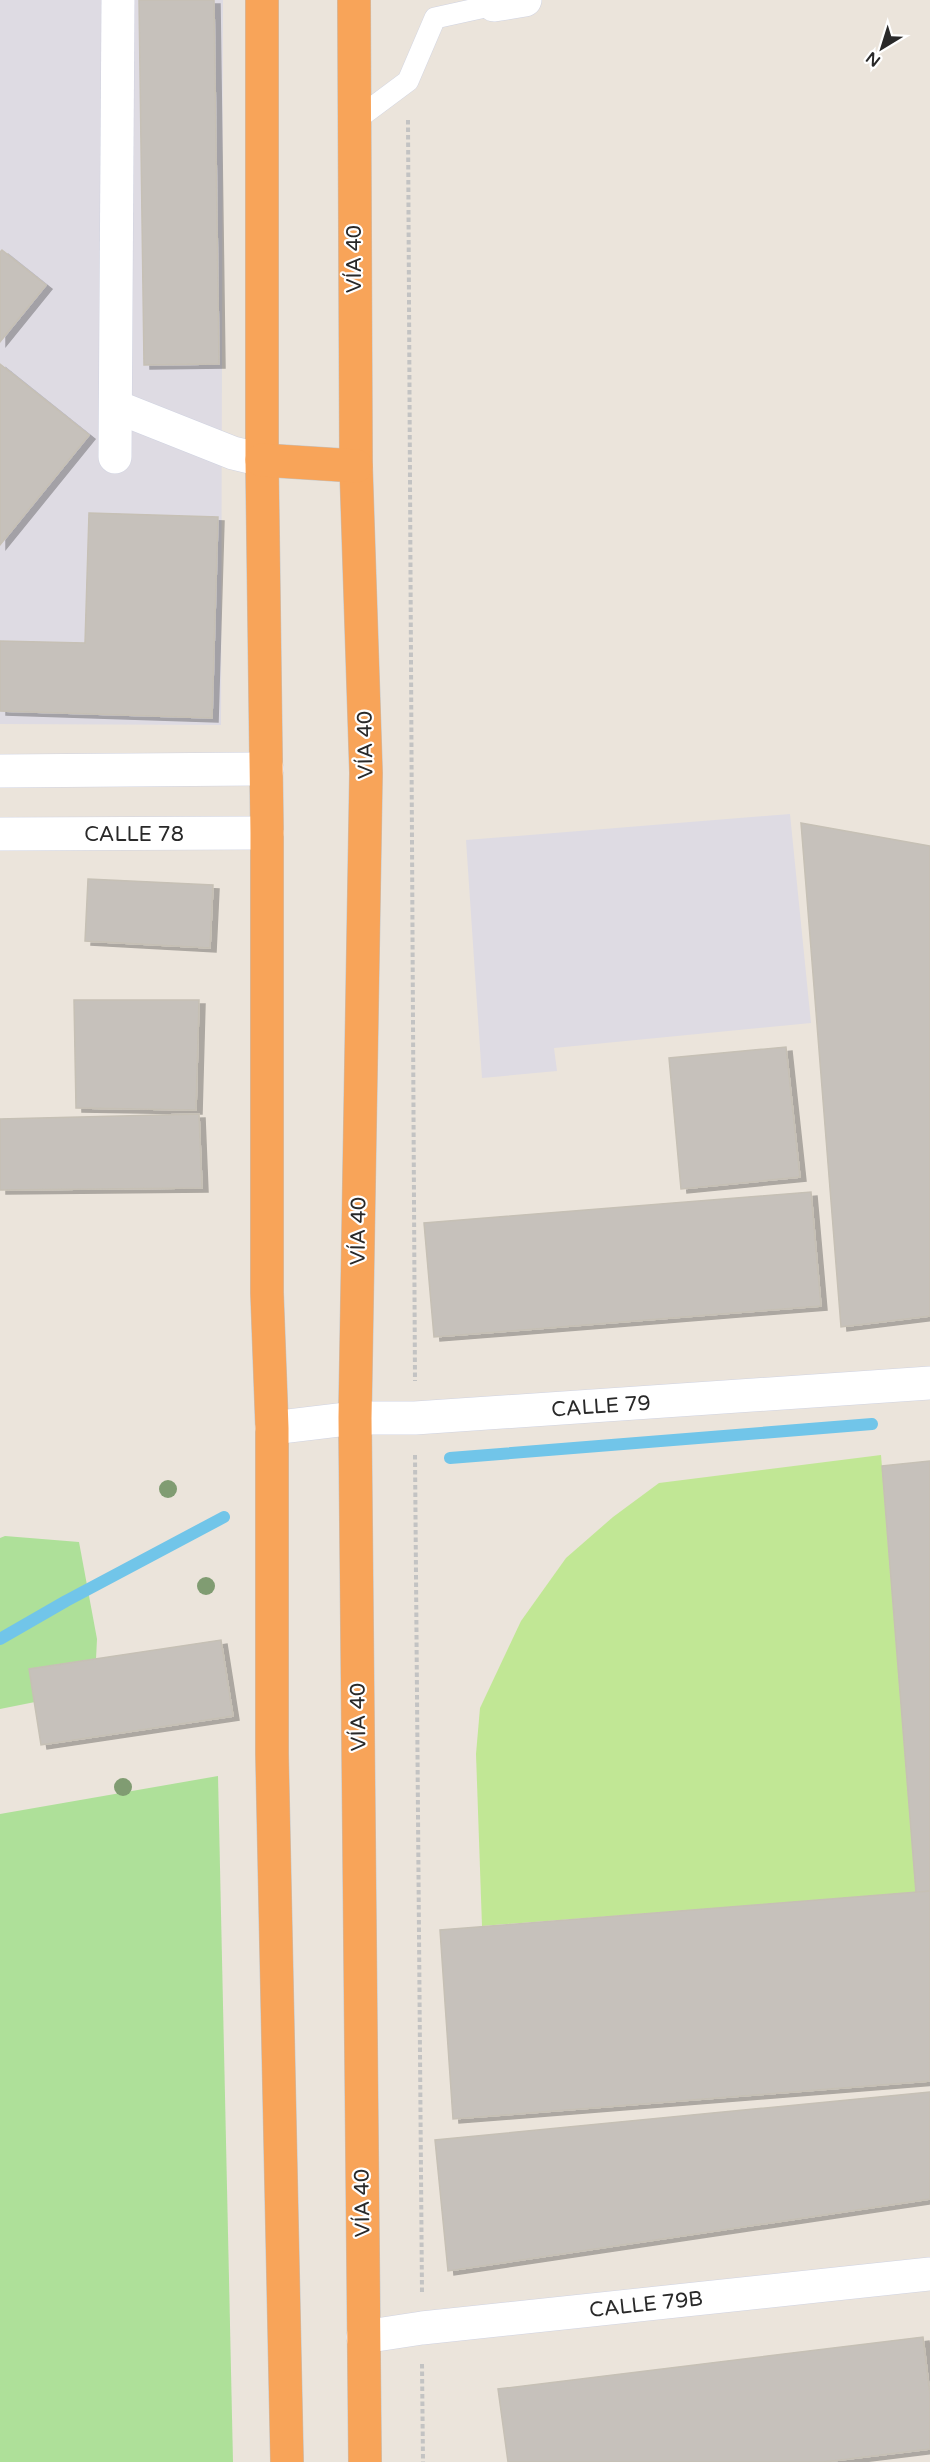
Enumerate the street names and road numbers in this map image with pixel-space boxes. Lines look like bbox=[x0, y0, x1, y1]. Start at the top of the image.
street label: VÍA 40 bbox=[342, 225, 367, 293]
street label: VÍA 40 bbox=[352, 711, 379, 779]
street label: CALLE 78 bbox=[84, 822, 184, 847]
street label: VÍA 40 bbox=[345, 1197, 372, 1265]
street label: CALLE 79 bbox=[550, 1391, 652, 1422]
street label: VÍA 40 bbox=[345, 1683, 372, 1751]
street label: VÍA 40 bbox=[349, 2169, 376, 2237]
street label: CALLE 79B bbox=[588, 2286, 704, 2323]

